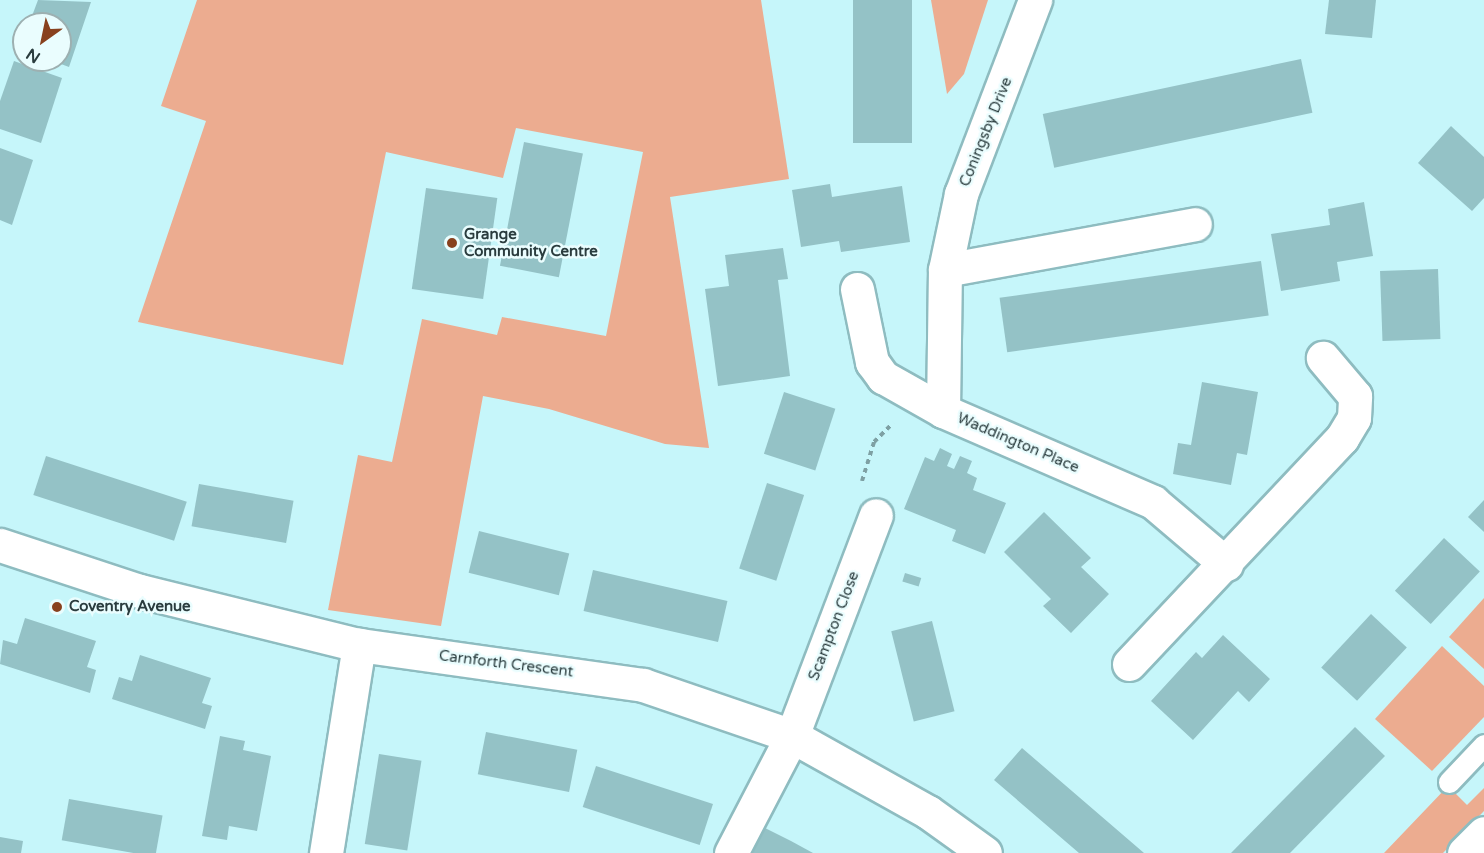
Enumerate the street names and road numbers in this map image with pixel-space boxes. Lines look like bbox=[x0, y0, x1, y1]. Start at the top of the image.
street label: Coningsby Drive bbox=[956, 75, 1016, 189]
street label: Waddington Place bbox=[954, 409, 1082, 477]
street label: Scampton Close bbox=[805, 569, 863, 683]
street label: Carnforth Crescent bbox=[438, 647, 574, 681]

